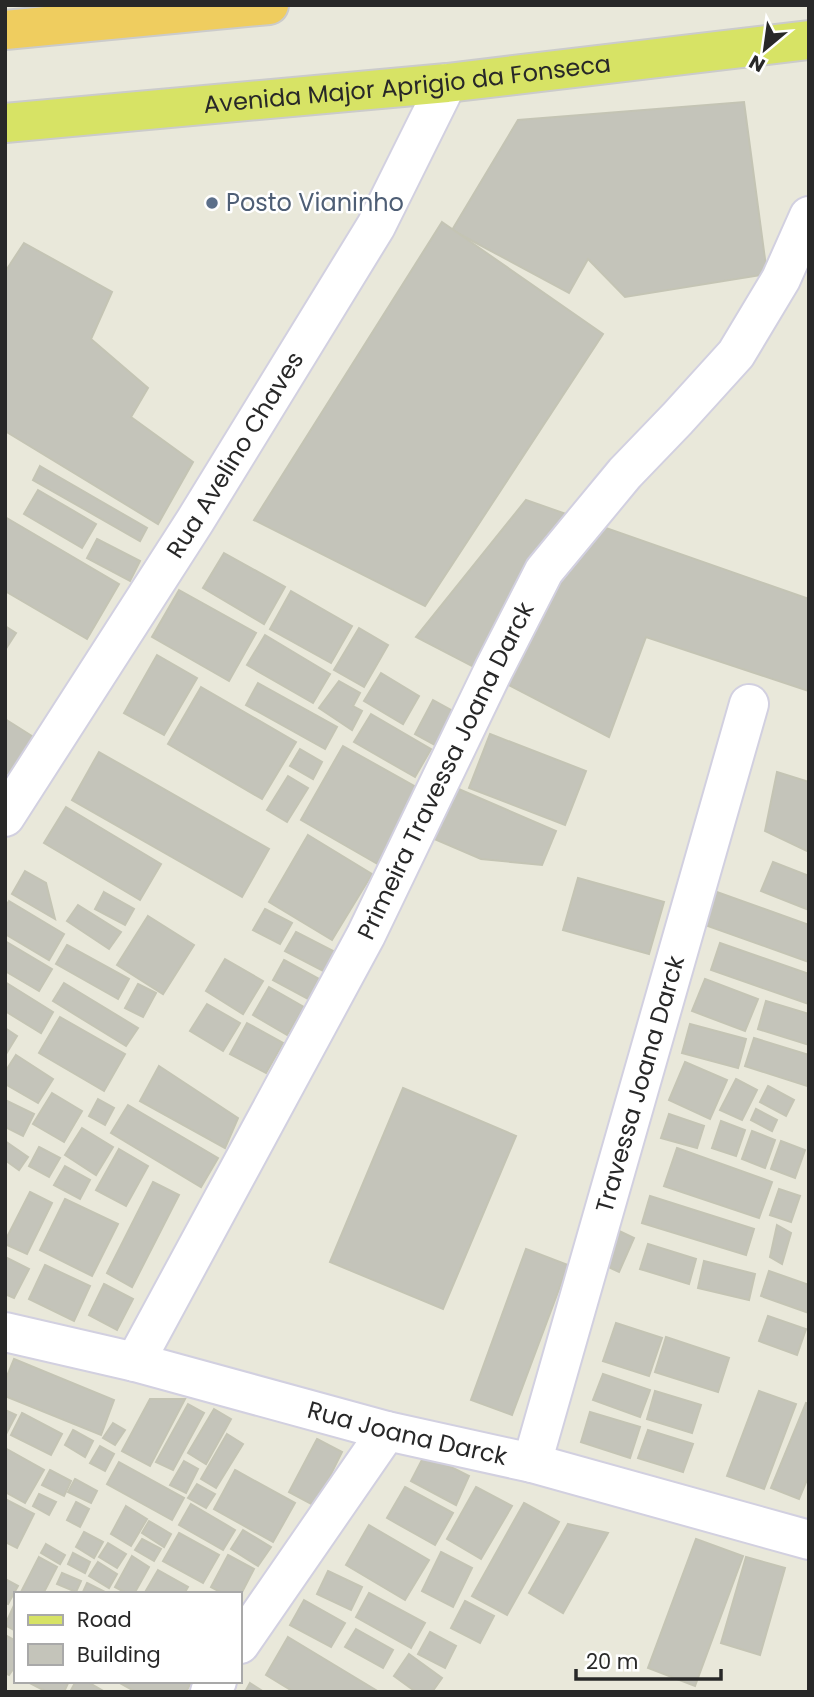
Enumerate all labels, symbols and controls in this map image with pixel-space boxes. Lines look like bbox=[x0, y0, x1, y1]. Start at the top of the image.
north arrow bbox=[730, 14, 800, 84]
street label: Avenida Major Aprigio da Fonseca bbox=[202, 47, 613, 121]
text: N bbox=[744, 48, 770, 79]
place label: Posto Vianinho bbox=[226, 186, 404, 219]
marker: Posto Vianinho bbox=[204, 195, 220, 211]
street label: Rua Avelino Chaves bbox=[158, 345, 311, 564]
street label: Primeira Travessa Joana Darck bbox=[349, 596, 542, 945]
street label: Travessa Joana Darck bbox=[587, 951, 692, 1216]
street label: Rua Joana Darck bbox=[304, 1393, 511, 1473]
legend bbox=[14, 1592, 242, 1683]
text: Road bbox=[77, 1605, 132, 1634]
scale bar bbox=[576, 1638, 721, 1682]
text: Building bbox=[77, 1640, 161, 1669]
text: 20 m bbox=[586, 1647, 639, 1676]

